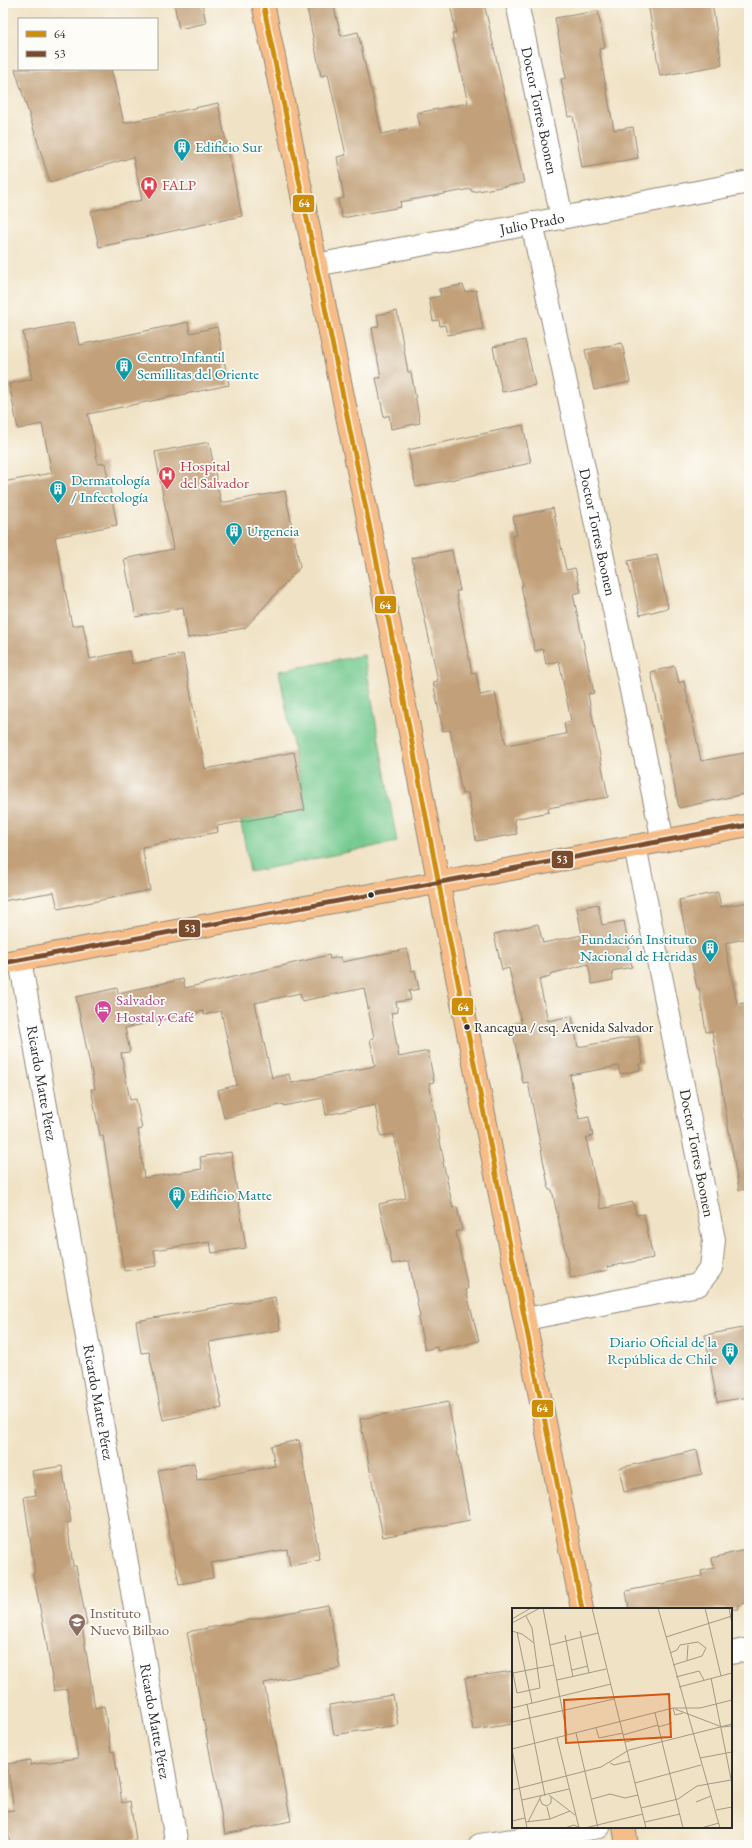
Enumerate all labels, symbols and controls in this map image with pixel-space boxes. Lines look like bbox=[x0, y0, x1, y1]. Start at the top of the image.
legend bbox=[18, 18, 158, 70]
text: 64 bbox=[54, 26, 66, 42]
street label: Doctor Torres Boonen bbox=[517, 45, 563, 176]
text: 53 bbox=[54, 46, 66, 62]
building icon: Edificio Sur bbox=[172, 137, 192, 162]
place label: Edificio Sur bbox=[195, 137, 262, 156]
hospital icon: FALP bbox=[139, 175, 159, 200]
place label: FALP bbox=[162, 175, 196, 194]
line badge: 64 bbox=[292, 194, 315, 213]
text: 64 bbox=[298, 196, 310, 210]
street label: Julio Prado bbox=[496, 208, 566, 239]
place label: Centro Infantil Semillitas del Oriente bbox=[137, 347, 259, 383]
building icon: Centro Infantil Semillitas del Oriente bbox=[114, 356, 134, 381]
place label: Hospital del Salvador bbox=[180, 456, 249, 492]
hospital icon: Hospital del Salvador bbox=[157, 465, 177, 490]
street label: Doctor Torres Boonen bbox=[575, 466, 621, 598]
place label: Dermatología / Infectología bbox=[71, 470, 150, 506]
building icon: Dermatología / Infectología bbox=[48, 479, 68, 504]
building icon: Urgencia bbox=[224, 521, 244, 546]
place label: Urgencia bbox=[247, 521, 299, 540]
line badge: 64 bbox=[374, 595, 397, 614]
text: 64 bbox=[379, 598, 391, 612]
line badge: 53 bbox=[551, 850, 574, 869]
text: 53 bbox=[556, 852, 568, 866]
unlabelled marker bbox=[366, 890, 376, 900]
line badge: 53 bbox=[178, 919, 201, 938]
text: 53 bbox=[184, 921, 196, 935]
place label: Fundación Instituto Nacional de Heridas bbox=[580, 929, 697, 965]
building icon: Fundación Instituto Nacional de Heridas bbox=[700, 938, 720, 963]
place label: Salvador Hostal y Café bbox=[116, 990, 194, 1026]
line badge: 64 bbox=[451, 997, 474, 1016]
hotel icon: Salvador Hostal y Café bbox=[93, 999, 113, 1024]
text: 64 bbox=[457, 1000, 469, 1014]
place label: Rancagua / esq. Avenida Salvador bbox=[474, 1018, 654, 1036]
marker: Rancagua / esq. Avenida Salvador bbox=[462, 1022, 472, 1032]
street label: Ricardo Matte Pérez bbox=[23, 1024, 62, 1142]
street label: Doctor Torres Boonen bbox=[676, 1087, 719, 1219]
building icon: Edificio Matte bbox=[167, 1185, 187, 1210]
place label: Edificio Matte bbox=[190, 1185, 272, 1204]
place label: Diario Oficial de la República de Chile bbox=[607, 1332, 717, 1368]
building icon: Diario Oficial de la República de Chile bbox=[720, 1341, 740, 1366]
street label: Ricardo Matte Pérez bbox=[79, 1343, 119, 1462]
line badge: 64 bbox=[531, 1399, 554, 1418]
text: 64 bbox=[536, 1401, 548, 1415]
place label: Instituto Nuevo Bilbao bbox=[90, 1603, 169, 1639]
inset map bbox=[512, 1608, 732, 1828]
school or university icon: Instituto Nuevo Bilbao bbox=[67, 1612, 87, 1637]
street label: Ricardo Matte Pérez bbox=[136, 1662, 175, 1781]

